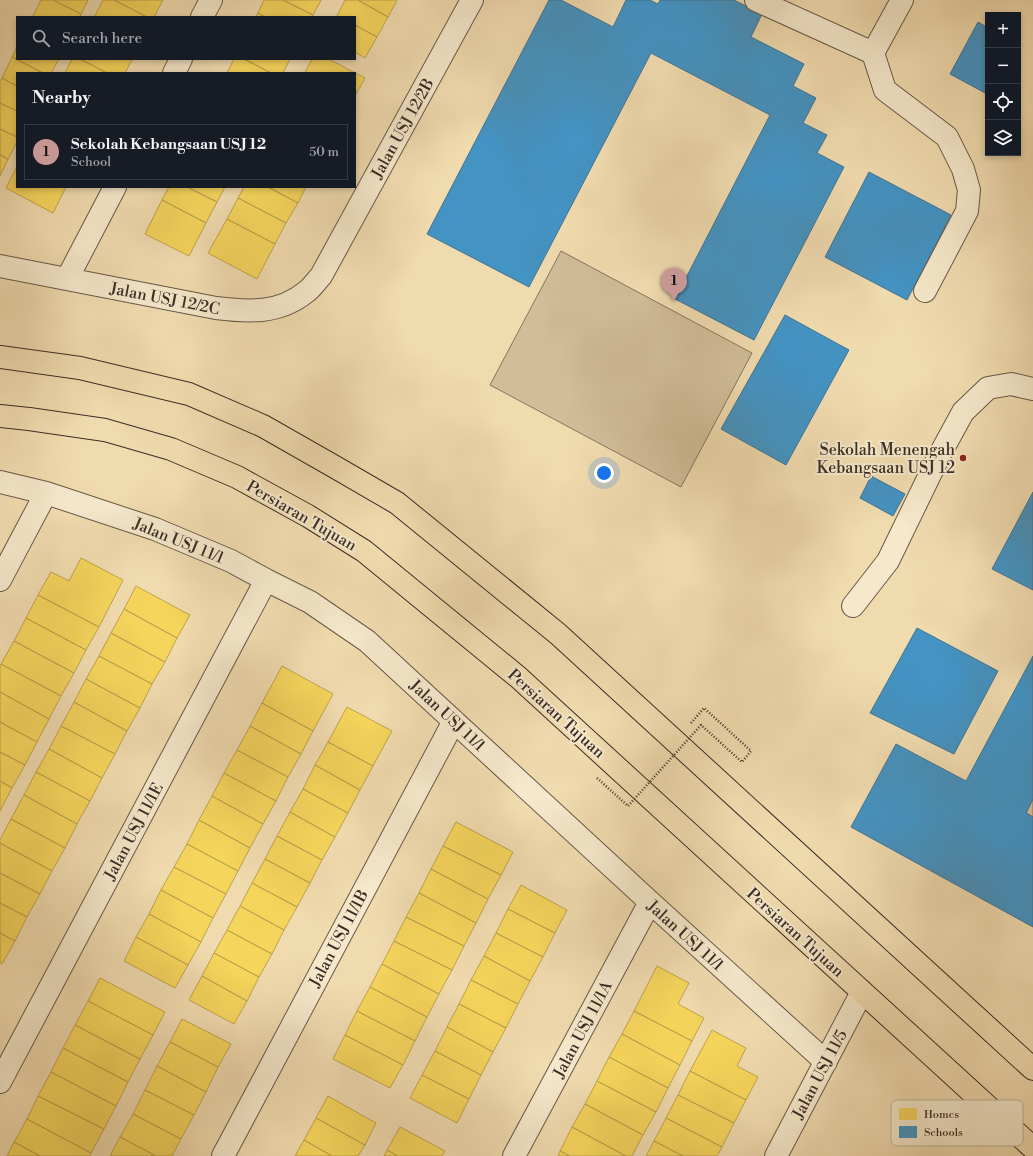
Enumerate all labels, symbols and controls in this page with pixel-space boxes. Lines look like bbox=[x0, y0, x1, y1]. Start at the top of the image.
map controls bbox=[985, 12, 1021, 156]
button: + bbox=[985, 12, 1021, 48]
search box bbox=[16, 16, 356, 60]
icon: search bbox=[30, 27, 52, 49]
text: Search here bbox=[62, 29, 142, 48]
button: − bbox=[985, 48, 1021, 84]
street label: Jalan USJ 12/2B bbox=[367, 75, 439, 183]
button: locate bbox=[985, 84, 1021, 120]
text: Nearby bbox=[32, 87, 91, 109]
button: layers bbox=[985, 120, 1021, 156]
text: Sekolah Kebangsaan USJ 12 bbox=[71, 135, 266, 154]
text: 1 bbox=[43, 144, 49, 160]
text: 50 m bbox=[309, 144, 339, 160]
text: School bbox=[71, 154, 111, 170]
pin: 1 bbox=[661, 268, 687, 301]
street label: Jalan USJ 12/2C bbox=[107, 278, 221, 319]
place label: Sekolah Menengah Kebangsaan USJ 12 bbox=[817, 440, 955, 478]
marker: Sekolah Menengah Kebangsaan USJ 12 bbox=[958, 453, 968, 463]
your location bbox=[594, 463, 614, 483]
street label: Persiaran Tujuan bbox=[243, 476, 361, 556]
street label: Jalan USJ 11/1 bbox=[129, 513, 227, 568]
street label: Persiaran Tujuan bbox=[504, 665, 609, 763]
street label: Jalan USJ 11/1 bbox=[405, 675, 489, 756]
street label: Jalan USJ 11/1E bbox=[99, 779, 168, 884]
street label: Persiaran Tujuan bbox=[743, 884, 848, 982]
street label: Jalan USJ 11/1B bbox=[304, 886, 373, 991]
street label: Jalan USJ 11/1 bbox=[642, 895, 728, 975]
street label: Jalan USJ 11/1A bbox=[548, 977, 617, 1082]
street label: Jalan USJ 11/5 bbox=[788, 1026, 852, 1123]
legend bbox=[891, 1100, 1023, 1146]
text: Homes bbox=[924, 1108, 959, 1122]
text: Schools bbox=[924, 1126, 963, 1140]

